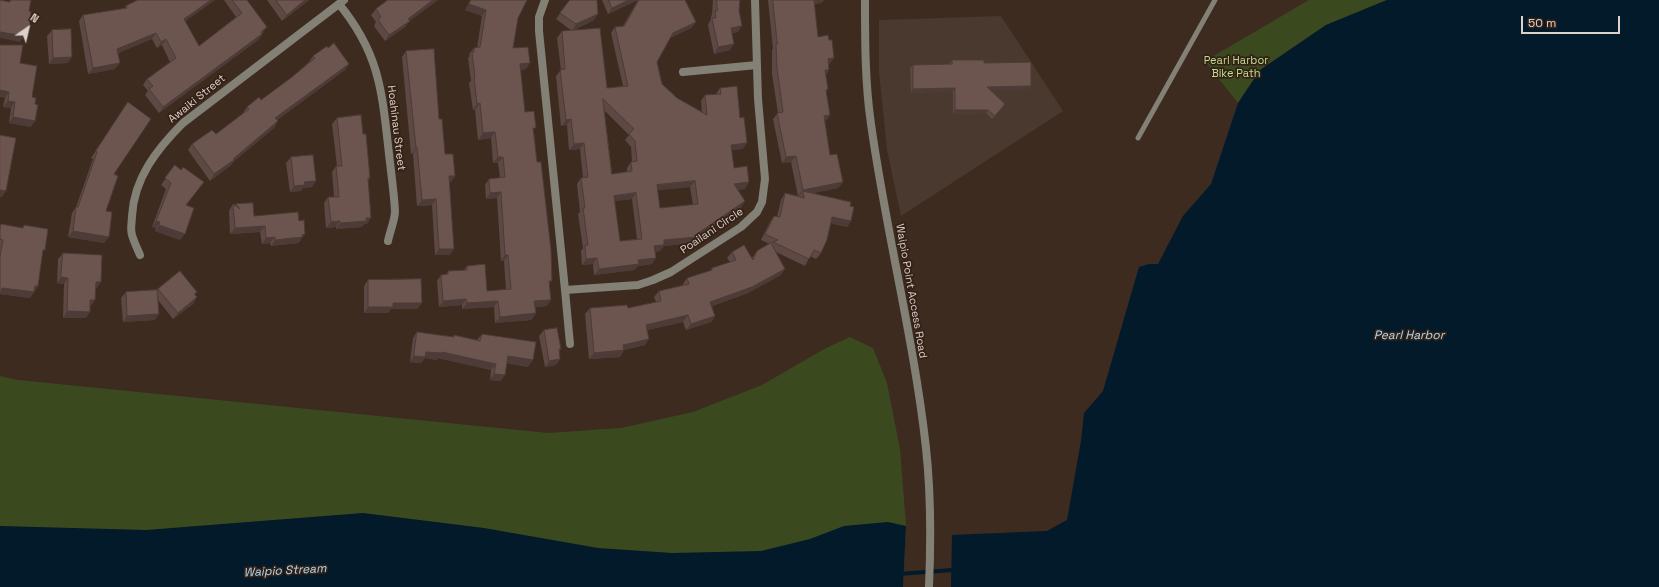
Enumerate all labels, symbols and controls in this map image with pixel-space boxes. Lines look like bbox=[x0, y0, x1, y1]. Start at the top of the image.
north arrow bbox=[8, 8, 48, 48]
scale bar bbox=[1523, 8, 1622, 34]
text: N bbox=[28, 10, 42, 26]
text: 50 m bbox=[1528, 15, 1556, 31]
park label: Pearl Harbor Bike Path bbox=[1204, 54, 1268, 80]
street label: Awaiki Street bbox=[166, 72, 228, 126]
street label: Hoahinau Street bbox=[384, 85, 408, 171]
street label: Poailani Circle bbox=[678, 205, 746, 257]
street label: Waipio Point Access Road bbox=[893, 223, 929, 359]
water label: Pearl Harbor bbox=[1374, 329, 1444, 343]
water label: Waipio Stream bbox=[243, 562, 327, 580]

